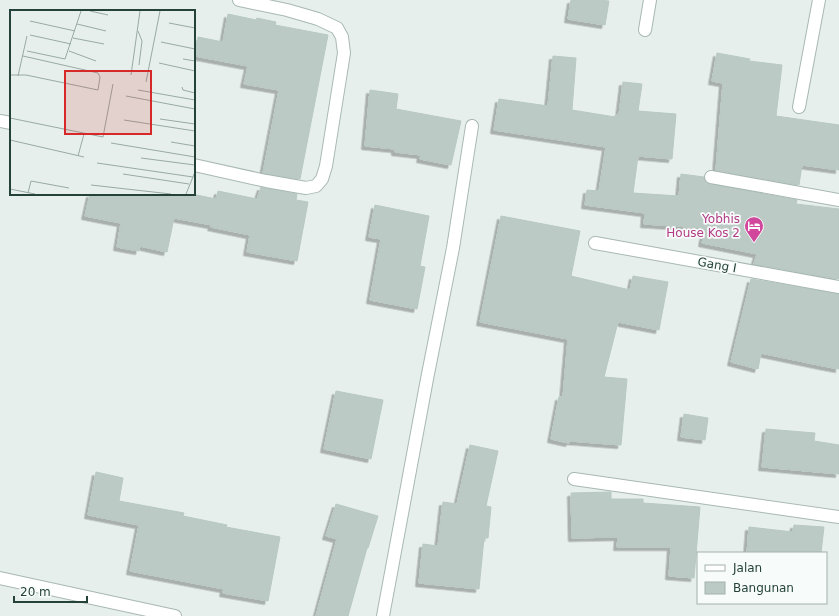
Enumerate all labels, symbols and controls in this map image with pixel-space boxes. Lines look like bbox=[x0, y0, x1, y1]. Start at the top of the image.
inset map bbox=[10, 10, 195, 195]
place label: Yobhis House Kos 2 bbox=[666, 212, 740, 240]
hotel icon: Yobhis House Kos 2 bbox=[743, 215, 765, 243]
street label: Gang I bbox=[696, 255, 738, 275]
legend bbox=[697, 552, 827, 604]
text: Jalan bbox=[732, 561, 762, 575]
scale bar bbox=[14, 578, 87, 604]
text: Bangunan bbox=[733, 581, 794, 595]
text: 20 m bbox=[20, 585, 51, 599]

